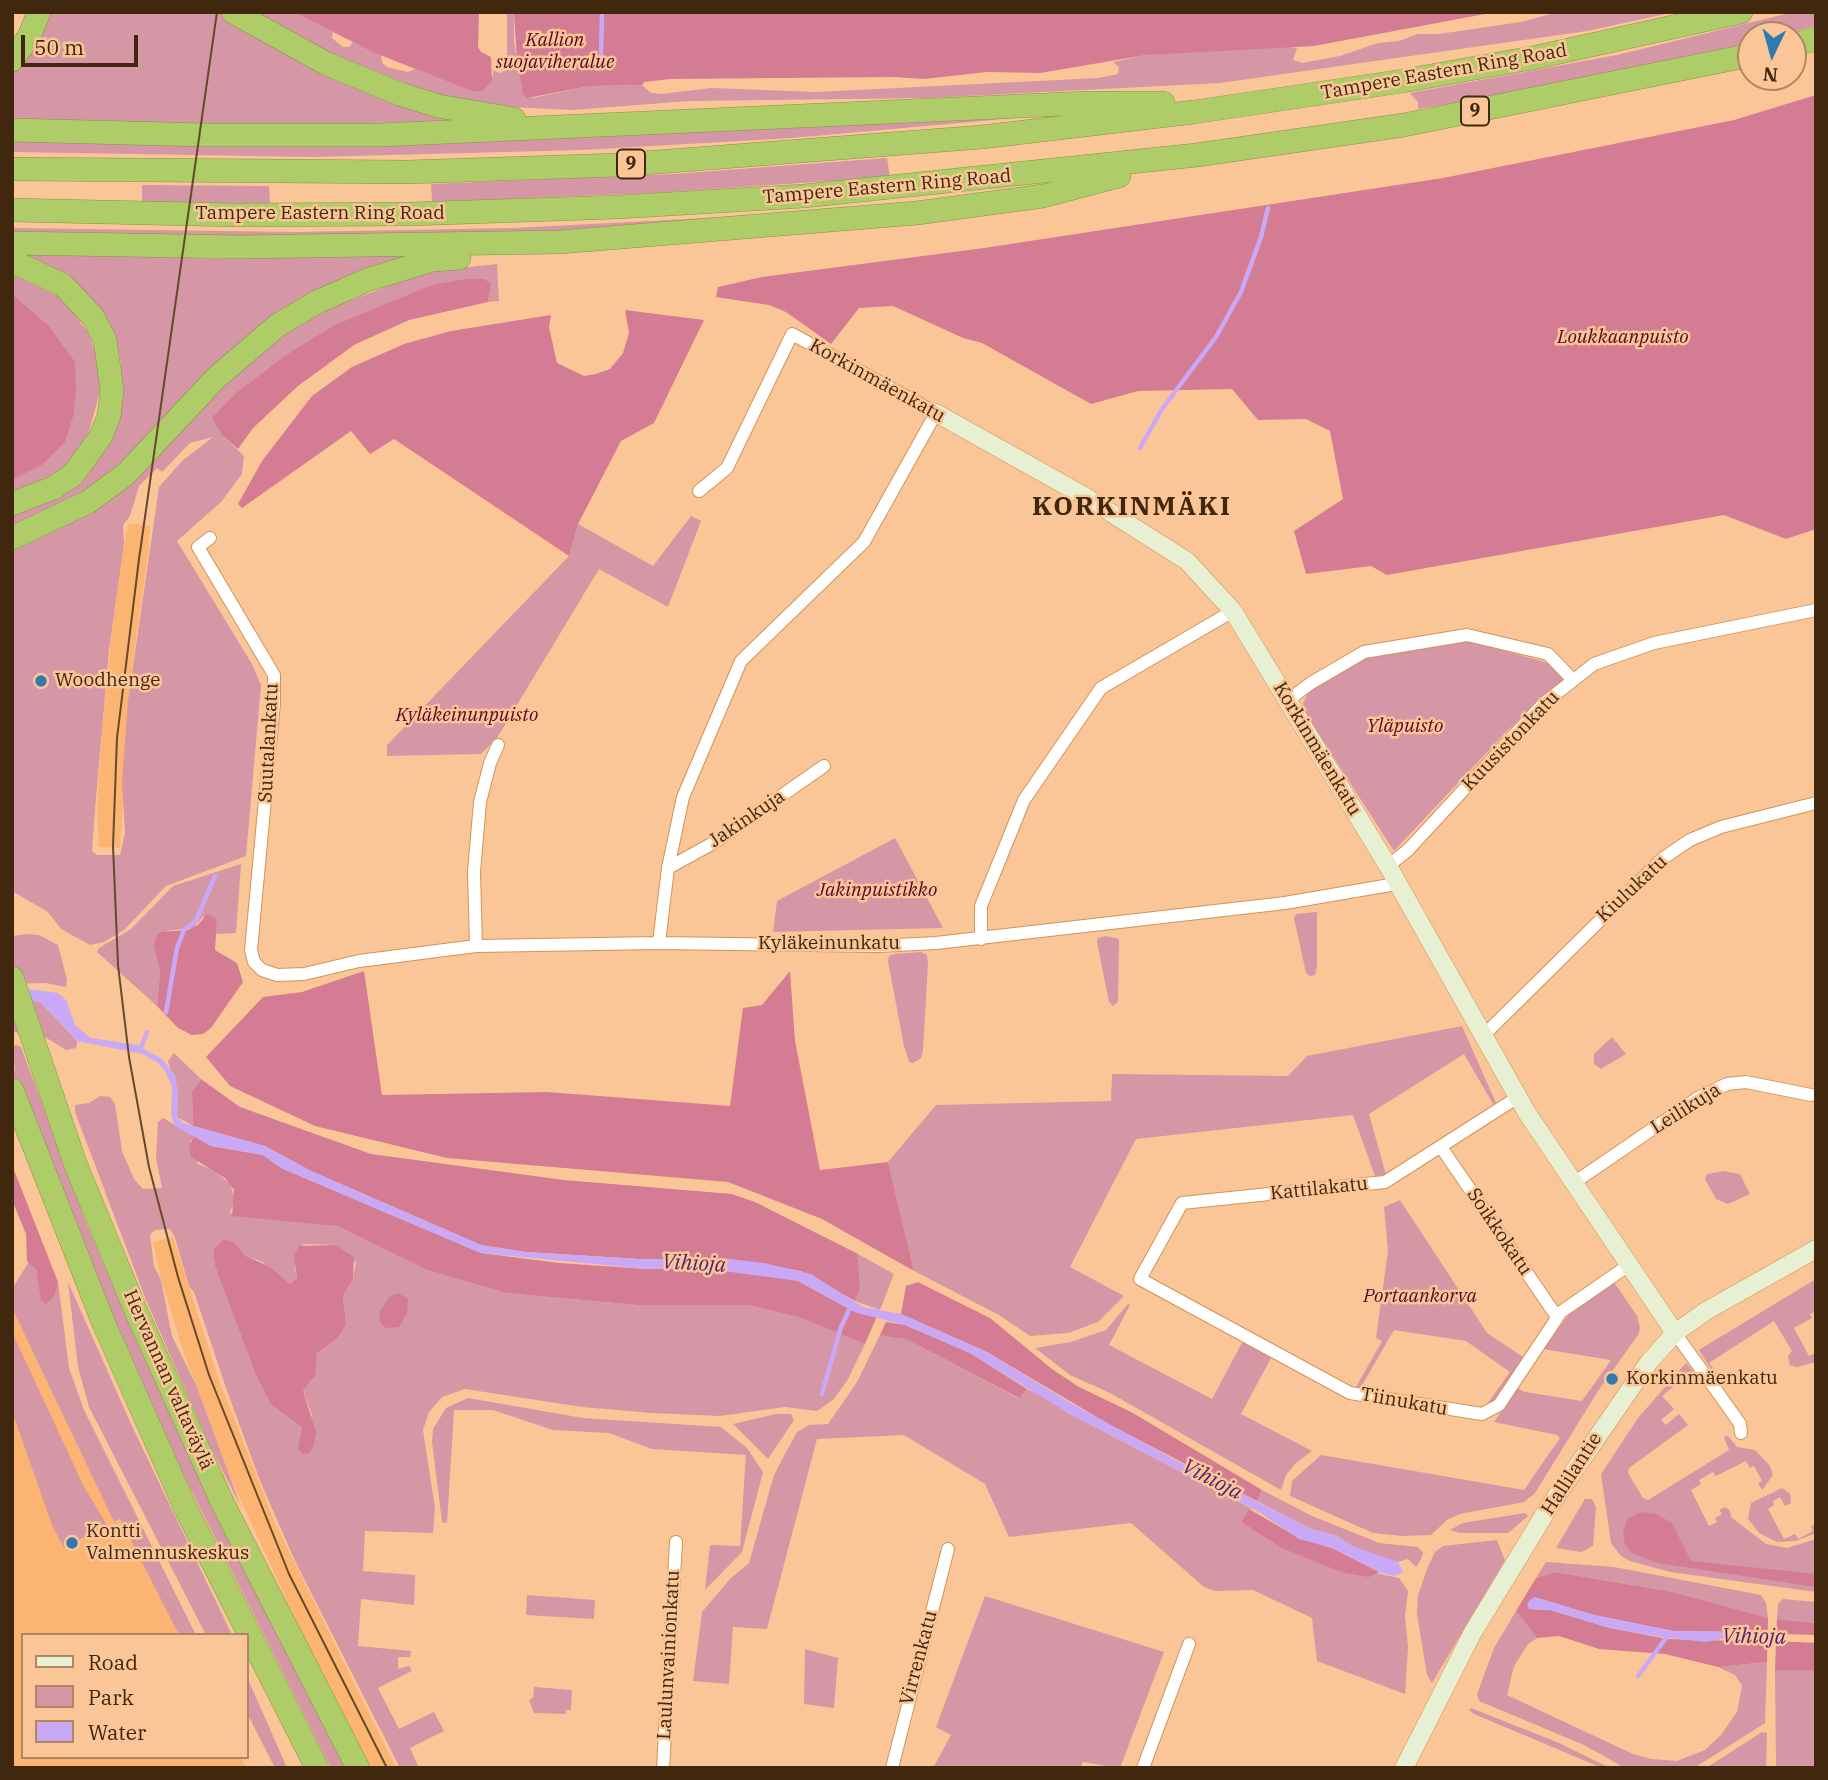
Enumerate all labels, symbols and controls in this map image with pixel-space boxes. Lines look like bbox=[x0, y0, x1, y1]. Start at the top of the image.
scale bar bbox=[24, 21, 142, 65]
north arrow bbox=[1737, 21, 1807, 91]
park label: Kallion suojaviheralue bbox=[496, 30, 614, 74]
text: 50 m bbox=[34, 33, 84, 61]
street label: Tampere Eastern Ring Road bbox=[1319, 39, 1569, 105]
text: N bbox=[1762, 62, 1779, 88]
road number: 9 bbox=[1461, 96, 1489, 126]
road number: 9 bbox=[617, 149, 645, 178]
street label: Tampere Eastern Ring Road bbox=[762, 165, 1012, 209]
street label: Tampere Eastern Ring Road bbox=[195, 203, 445, 225]
park label: Loukkaanpuisto bbox=[1557, 327, 1689, 349]
street label: Korkinmäenkatu bbox=[805, 334, 949, 428]
district label: KORKINMÄKI bbox=[1033, 491, 1231, 523]
place label: Woodhenge bbox=[55, 670, 160, 692]
marker: Woodhenge bbox=[33, 673, 49, 689]
street label: Korkinmäenkatu bbox=[1268, 678, 1366, 820]
street label: Suutalankatu bbox=[254, 683, 284, 803]
street label: Kuusistonkatu bbox=[1458, 686, 1564, 796]
park label: Kyläkeinunpuisto bbox=[396, 705, 538, 727]
park label: Yläpuisto bbox=[1367, 716, 1443, 738]
street label: Jakinkuja bbox=[705, 785, 789, 853]
street label: Kiulukatu bbox=[1592, 851, 1672, 927]
park label: Jakinpuistikko bbox=[817, 880, 937, 902]
street label: Kyläkeinunkatu bbox=[758, 933, 900, 955]
street label: Leilikuja bbox=[1647, 1079, 1725, 1139]
street label: Kattilakatu bbox=[1269, 1173, 1369, 1205]
street label: Soikkokatu bbox=[1462, 1184, 1536, 1280]
water label: Vihioja bbox=[661, 1250, 727, 1278]
street label: Hervannan valtaväylä bbox=[118, 1286, 218, 1474]
park label: Portaankorva bbox=[1363, 1286, 1477, 1308]
place label: Korkinmäenkatu bbox=[1626, 1368, 1778, 1390]
marker: Korkinmäenkatu bbox=[1604, 1371, 1620, 1387]
street label: Tiinukatu bbox=[1359, 1383, 1449, 1421]
street label: Hallilantie bbox=[1537, 1428, 1607, 1520]
water label: Vihioja bbox=[1178, 1454, 1246, 1506]
place label: Kontti Valmennuskeskus bbox=[86, 1521, 249, 1565]
marker: Kontti Valmennuskeskus bbox=[64, 1535, 80, 1551]
street label: Laulunvainionkatu bbox=[653, 1570, 685, 1740]
street label: Virrenkatu bbox=[895, 1608, 943, 1708]
water label: Vihioja bbox=[1722, 1624, 1786, 1650]
legend bbox=[21, 1633, 248, 1759]
text: Road bbox=[88, 1648, 138, 1676]
text: Park bbox=[88, 1683, 134, 1711]
text: Water bbox=[88, 1718, 146, 1746]

